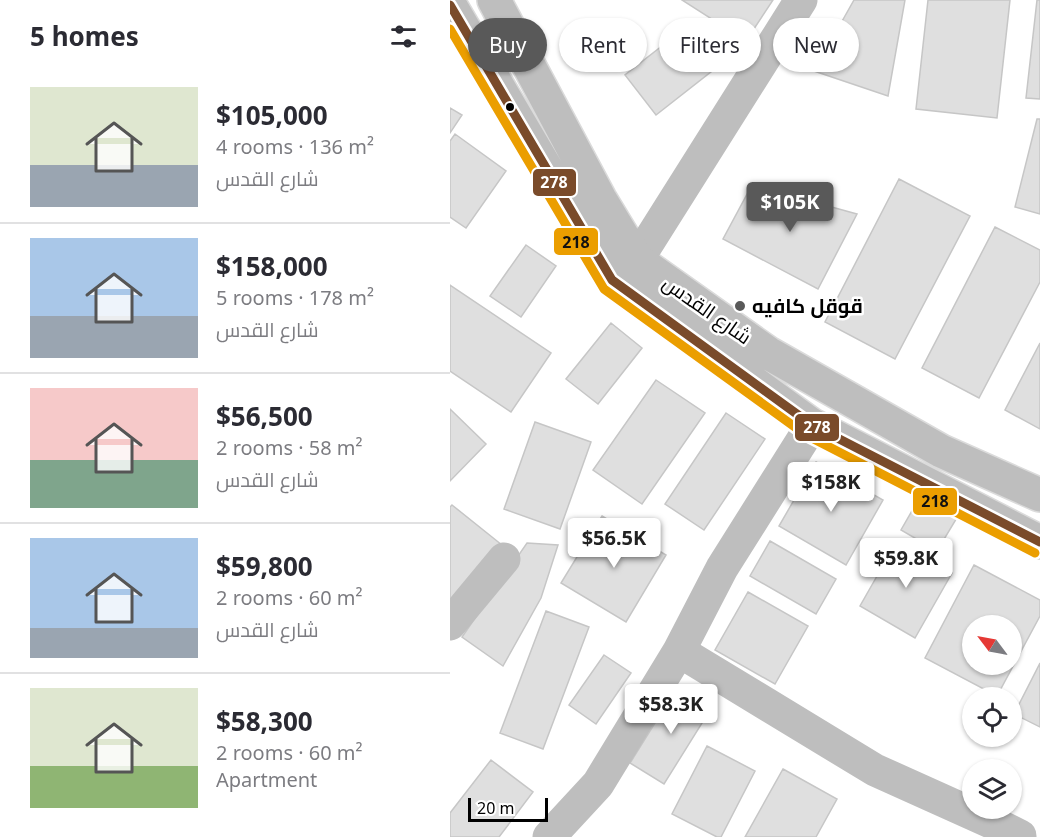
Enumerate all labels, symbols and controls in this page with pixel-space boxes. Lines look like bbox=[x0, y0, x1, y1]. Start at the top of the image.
text: 5 homes bbox=[30, 18, 139, 54]
chip: Buy bbox=[468, 18, 547, 72]
chip: Rent bbox=[559, 18, 647, 72]
chip: Filters bbox=[659, 18, 761, 72]
chip: New bbox=[773, 18, 859, 72]
icon: filters bbox=[387, 20, 420, 53]
text: $105,000 bbox=[216, 97, 328, 133]
unlabelled marker bbox=[504, 101, 516, 113]
icon: home bbox=[78, 111, 150, 183]
text: 4 rooms · 136 m² bbox=[216, 133, 374, 160]
text: شارع القدس bbox=[216, 165, 319, 192]
line badge: 278 bbox=[532, 168, 577, 197]
text: 278 bbox=[540, 171, 568, 193]
pin: $105K bbox=[748, 182, 832, 233]
text: $105K bbox=[760, 188, 820, 215]
line badge: 218 bbox=[553, 227, 599, 256]
text: 218 bbox=[562, 231, 590, 253]
text: $158,000 bbox=[216, 248, 328, 284]
icon: home bbox=[78, 262, 150, 334]
street label: شارع القدس bbox=[657, 269, 757, 351]
text: 5 rooms · 178 m² bbox=[216, 284, 374, 311]
place label: قوقل كافيه bbox=[752, 292, 863, 319]
marker: قوقل كافيه bbox=[733, 299, 747, 313]
text: شارع القدس bbox=[216, 316, 319, 343]
text: $56,500 bbox=[216, 398, 313, 434]
icon: home bbox=[78, 412, 150, 484]
line badge: 278 bbox=[794, 413, 840, 442]
text: 278 bbox=[803, 416, 831, 438]
text: 2 rooms · 58 m² bbox=[216, 434, 363, 461]
pin: $158K bbox=[789, 462, 873, 513]
text: شارع القدس bbox=[216, 466, 319, 493]
text: $158K bbox=[801, 468, 861, 495]
line badge: 218 bbox=[912, 487, 958, 516]
text: 218 bbox=[921, 490, 949, 512]
pin: $56.5K bbox=[565, 518, 663, 569]
text: $56.5K bbox=[582, 524, 646, 551]
pin: $59.8K bbox=[857, 538, 955, 589]
text: $59.8K bbox=[874, 544, 938, 571]
text: $59,800 bbox=[216, 548, 313, 584]
icon: home bbox=[78, 562, 150, 634]
text: 2 rooms · 60 m² bbox=[216, 584, 363, 611]
north arrow bbox=[962, 615, 1022, 675]
map controls bbox=[962, 615, 1022, 819]
text: شارع القدس bbox=[216, 616, 319, 643]
pin: $58.3K bbox=[622, 684, 720, 735]
button: locate bbox=[962, 687, 1022, 747]
text: $58.3K bbox=[639, 690, 703, 717]
text: $58,300 bbox=[216, 703, 313, 739]
icon: home bbox=[78, 712, 150, 784]
text: 2 rooms · 60 m² bbox=[216, 739, 363, 766]
button: layers bbox=[962, 759, 1022, 819]
text: Apartment bbox=[216, 766, 317, 793]
scale bar bbox=[468, 795, 548, 822]
text: 20 m bbox=[477, 797, 514, 819]

